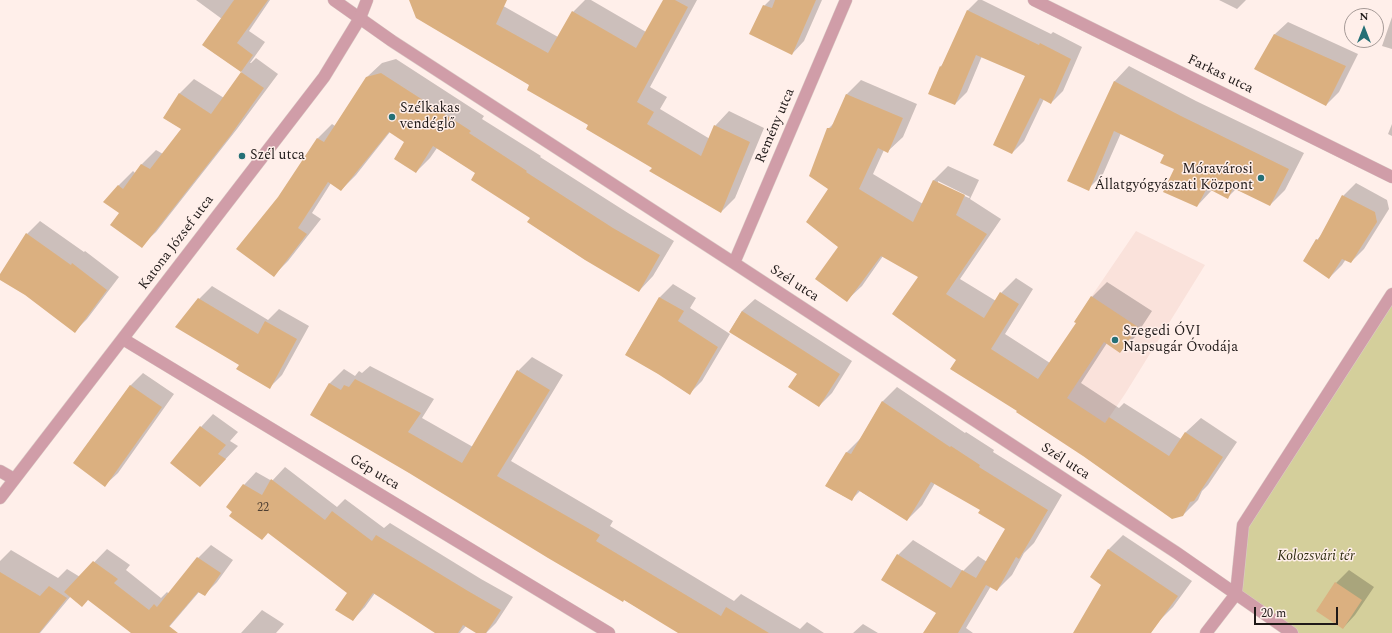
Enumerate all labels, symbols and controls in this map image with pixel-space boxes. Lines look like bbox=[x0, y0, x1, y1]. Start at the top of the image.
north arrow bbox=[1344, 8, 1384, 48]
text: N bbox=[1360, 8, 1368, 25]
street label: Farkas utca bbox=[1184, 52, 1256, 98]
street label: Remény utca bbox=[753, 86, 799, 166]
place label: Szélkakas vendéglő bbox=[400, 101, 460, 134]
marker: Szélkakas vendéglő bbox=[387, 112, 397, 122]
place label: Szél utca bbox=[250, 148, 305, 164]
marker: Szél utca bbox=[237, 151, 247, 161]
place label: Móravárosi Állatgyógyászati Központ bbox=[1095, 162, 1253, 194]
marker: Móravárosi Állatgyógyászati Központ bbox=[1256, 173, 1266, 183]
street label: Katona József utca bbox=[136, 192, 218, 294]
street label: Szél utca bbox=[766, 262, 822, 306]
place label: Szegedi ÓVI Napsugár Óvodája bbox=[1123, 324, 1238, 356]
marker: Szegedi ÓVI Napsugár Óvodája bbox=[1110, 335, 1120, 345]
street label: Szél utca bbox=[1037, 440, 1093, 484]
street label: Gép utca bbox=[346, 452, 402, 494]
house number: 22 bbox=[257, 502, 269, 516]
park label: Kolozsvári tér bbox=[1277, 549, 1355, 565]
scale bar bbox=[1256, 599, 1340, 625]
text: 20 m bbox=[1261, 604, 1286, 623]

